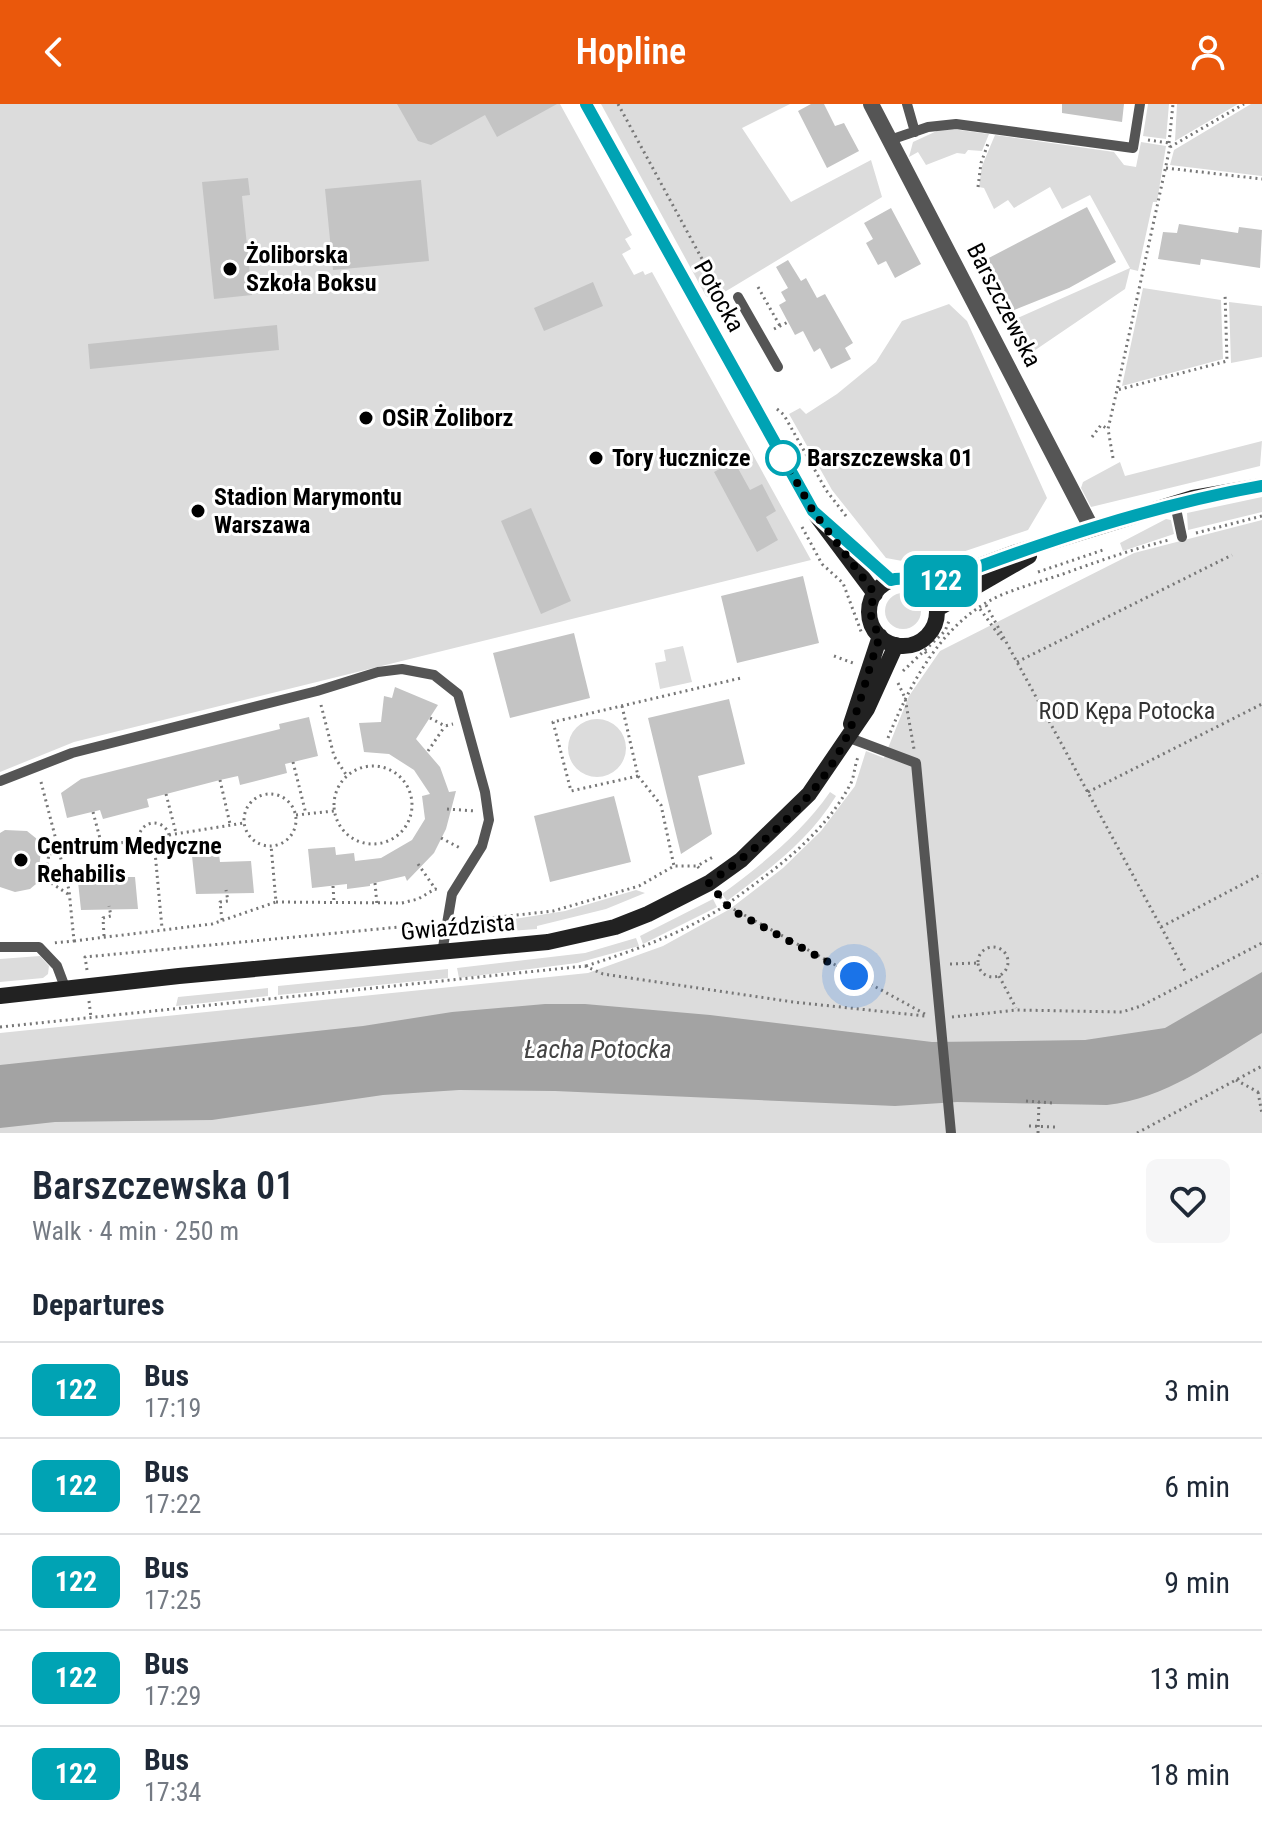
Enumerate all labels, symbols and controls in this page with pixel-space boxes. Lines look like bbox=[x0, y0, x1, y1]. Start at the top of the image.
icon: back bbox=[32, 30, 76, 74]
icon: person bbox=[1186, 30, 1230, 74]
text: Hopline bbox=[576, 31, 686, 73]
street label: Barszczewska bbox=[961, 239, 1047, 371]
place label: Żoliborska Szkoła Boksu bbox=[246, 241, 377, 297]
street label: Potocka bbox=[688, 255, 750, 337]
marker: Żoliborska Szkoła Boksu bbox=[221, 260, 239, 278]
place label: OSiR Żoliborz bbox=[382, 404, 513, 432]
marker: OSiR Żoliborz bbox=[357, 409, 375, 427]
marker: Barszczewska 01 bbox=[766, 441, 800, 475]
place label: Tory łucznicze bbox=[612, 444, 751, 472]
place label: Barszczewska 01 bbox=[807, 444, 973, 472]
marker: Tory łucznicze bbox=[587, 449, 605, 467]
place label: Stadion Marymontu Warszawa bbox=[214, 483, 402, 539]
marker: Stadion Marymontu Warszawa bbox=[189, 502, 207, 520]
line badge: 122 bbox=[895, 555, 987, 607]
text: 122 bbox=[920, 564, 962, 597]
park label: ROD Kępa Potocka bbox=[1039, 697, 1215, 725]
place label: Centrum Medyczne Rehabilis bbox=[37, 832, 222, 888]
marker: Centrum Medyczne Rehabilis bbox=[12, 851, 30, 869]
street label: Gwiaździsta bbox=[400, 908, 516, 946]
your location bbox=[834, 956, 874, 996]
water label: Łacha Potocka bbox=[524, 1034, 672, 1064]
button: heart bbox=[1146, 1159, 1230, 1243]
text: Barszczewska 01 bbox=[32, 1164, 294, 1208]
text: Walk · 4 min · 250 m bbox=[32, 1216, 239, 1246]
text: Departures bbox=[32, 1287, 165, 1322]
text: Bus bbox=[144, 1358, 189, 1393]
text: 122 bbox=[55, 1373, 97, 1406]
text: 3 min bbox=[1164, 1373, 1230, 1408]
text: 17:19 bbox=[144, 1393, 201, 1423]
text: Bus bbox=[144, 1454, 189, 1489]
text: 122 bbox=[55, 1469, 97, 1502]
text: 6 min bbox=[1164, 1469, 1230, 1504]
text: 17:22 bbox=[144, 1489, 201, 1519]
text: Bus bbox=[144, 1550, 189, 1585]
text: 122 bbox=[55, 1565, 97, 1598]
text: 9 min bbox=[1164, 1565, 1230, 1600]
text: 17:25 bbox=[144, 1585, 201, 1615]
text: Bus bbox=[144, 1646, 189, 1681]
text: 122 bbox=[55, 1661, 97, 1694]
text: 13 min bbox=[1149, 1661, 1230, 1696]
text: 17:29 bbox=[144, 1681, 201, 1711]
text: Bus bbox=[144, 1742, 189, 1777]
text: 122 bbox=[55, 1757, 97, 1790]
text: 18 min bbox=[1149, 1757, 1230, 1792]
text: 17:34 bbox=[144, 1777, 201, 1807]

